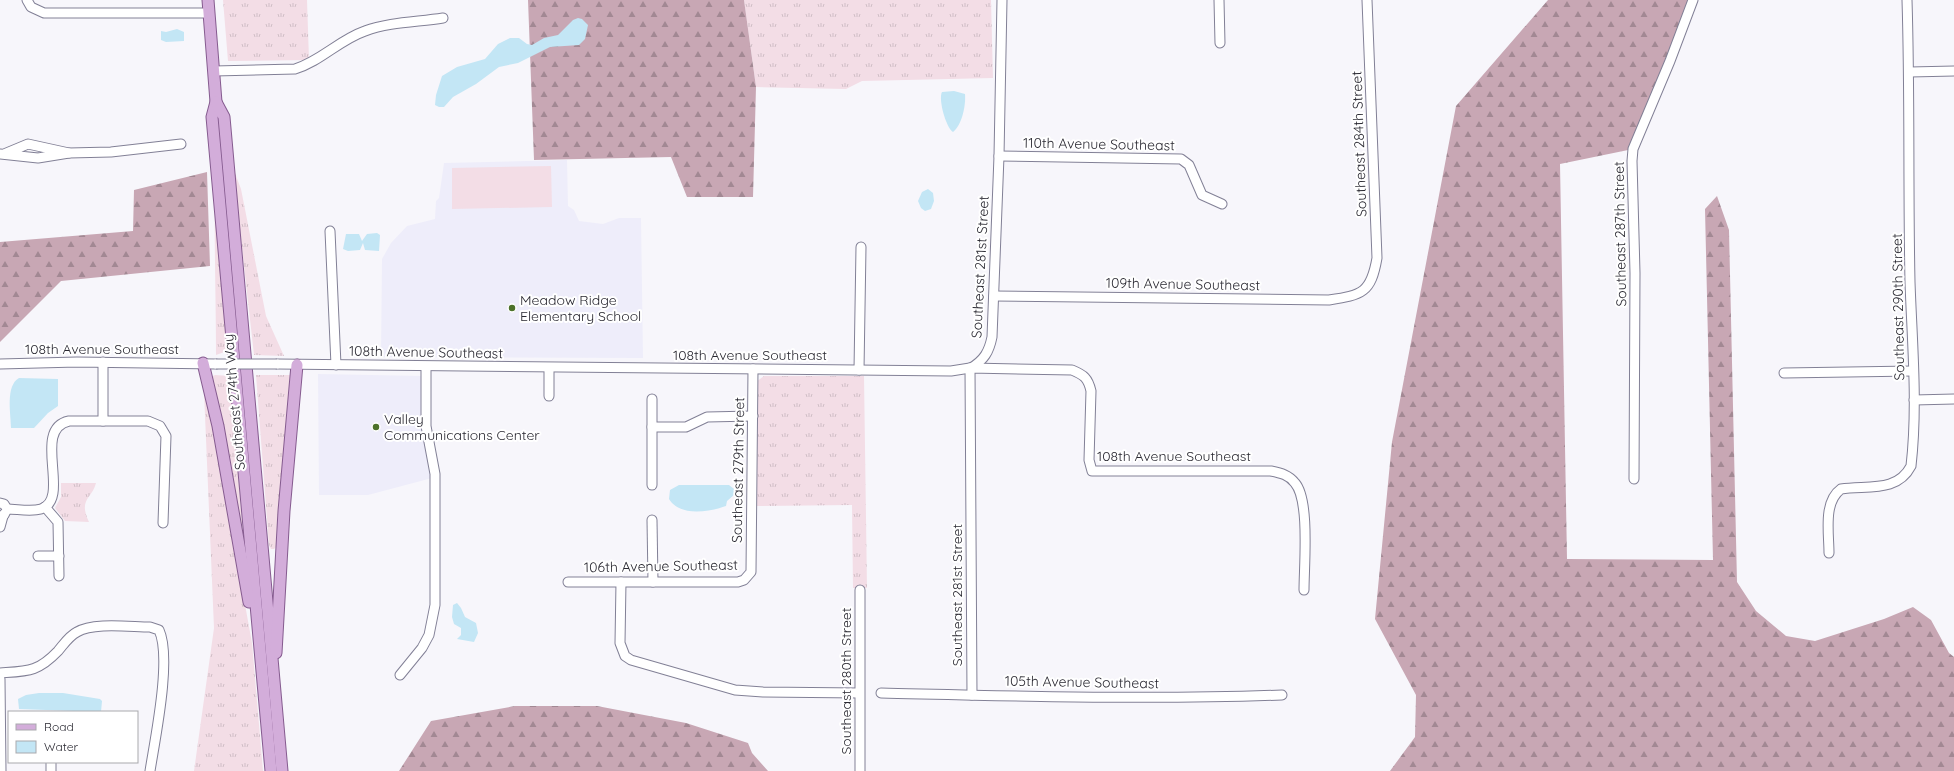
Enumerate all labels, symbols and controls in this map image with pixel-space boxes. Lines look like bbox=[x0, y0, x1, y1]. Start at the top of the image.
street label: Southeast 284th Street bbox=[1347, 70, 1371, 217]
street label: 110th Avenue Southeast bbox=[1023, 134, 1175, 154]
street label: Southeast 287th Street bbox=[1610, 161, 1630, 307]
street label: Southeast 281st Street bbox=[967, 195, 993, 339]
street label: Southeast 290th Street bbox=[1888, 233, 1908, 381]
street label: 109th Avenue Southeast bbox=[1106, 274, 1261, 294]
place label: Meadow Ridge Elementary School bbox=[520, 291, 641, 325]
marker: Meadow Ridge Elementary School bbox=[507, 303, 517, 313]
street label: Southeast 274th Way bbox=[219, 333, 249, 471]
street label: 108th Avenue Southeast bbox=[25, 340, 179, 358]
street label: 108th Avenue Southeast bbox=[349, 342, 503, 362]
street label: 108th Avenue Southeast bbox=[673, 346, 827, 364]
street label: Southeast 279th Street bbox=[728, 397, 748, 543]
place label: Valley Communications Center bbox=[384, 410, 540, 444]
marker: Valley Communications Center bbox=[371, 422, 381, 432]
street label: 108th Avenue Southeast bbox=[1097, 447, 1251, 465]
street label: Southeast 281st Street bbox=[948, 524, 966, 666]
street label: 106th Avenue Southeast bbox=[584, 556, 738, 576]
street label: Southeast 280th Street bbox=[837, 607, 855, 755]
street label: 105th Avenue Southeast bbox=[1005, 672, 1159, 692]
legend bbox=[8, 711, 138, 763]
text: Road bbox=[44, 719, 74, 734]
text: Water bbox=[44, 739, 79, 754]

